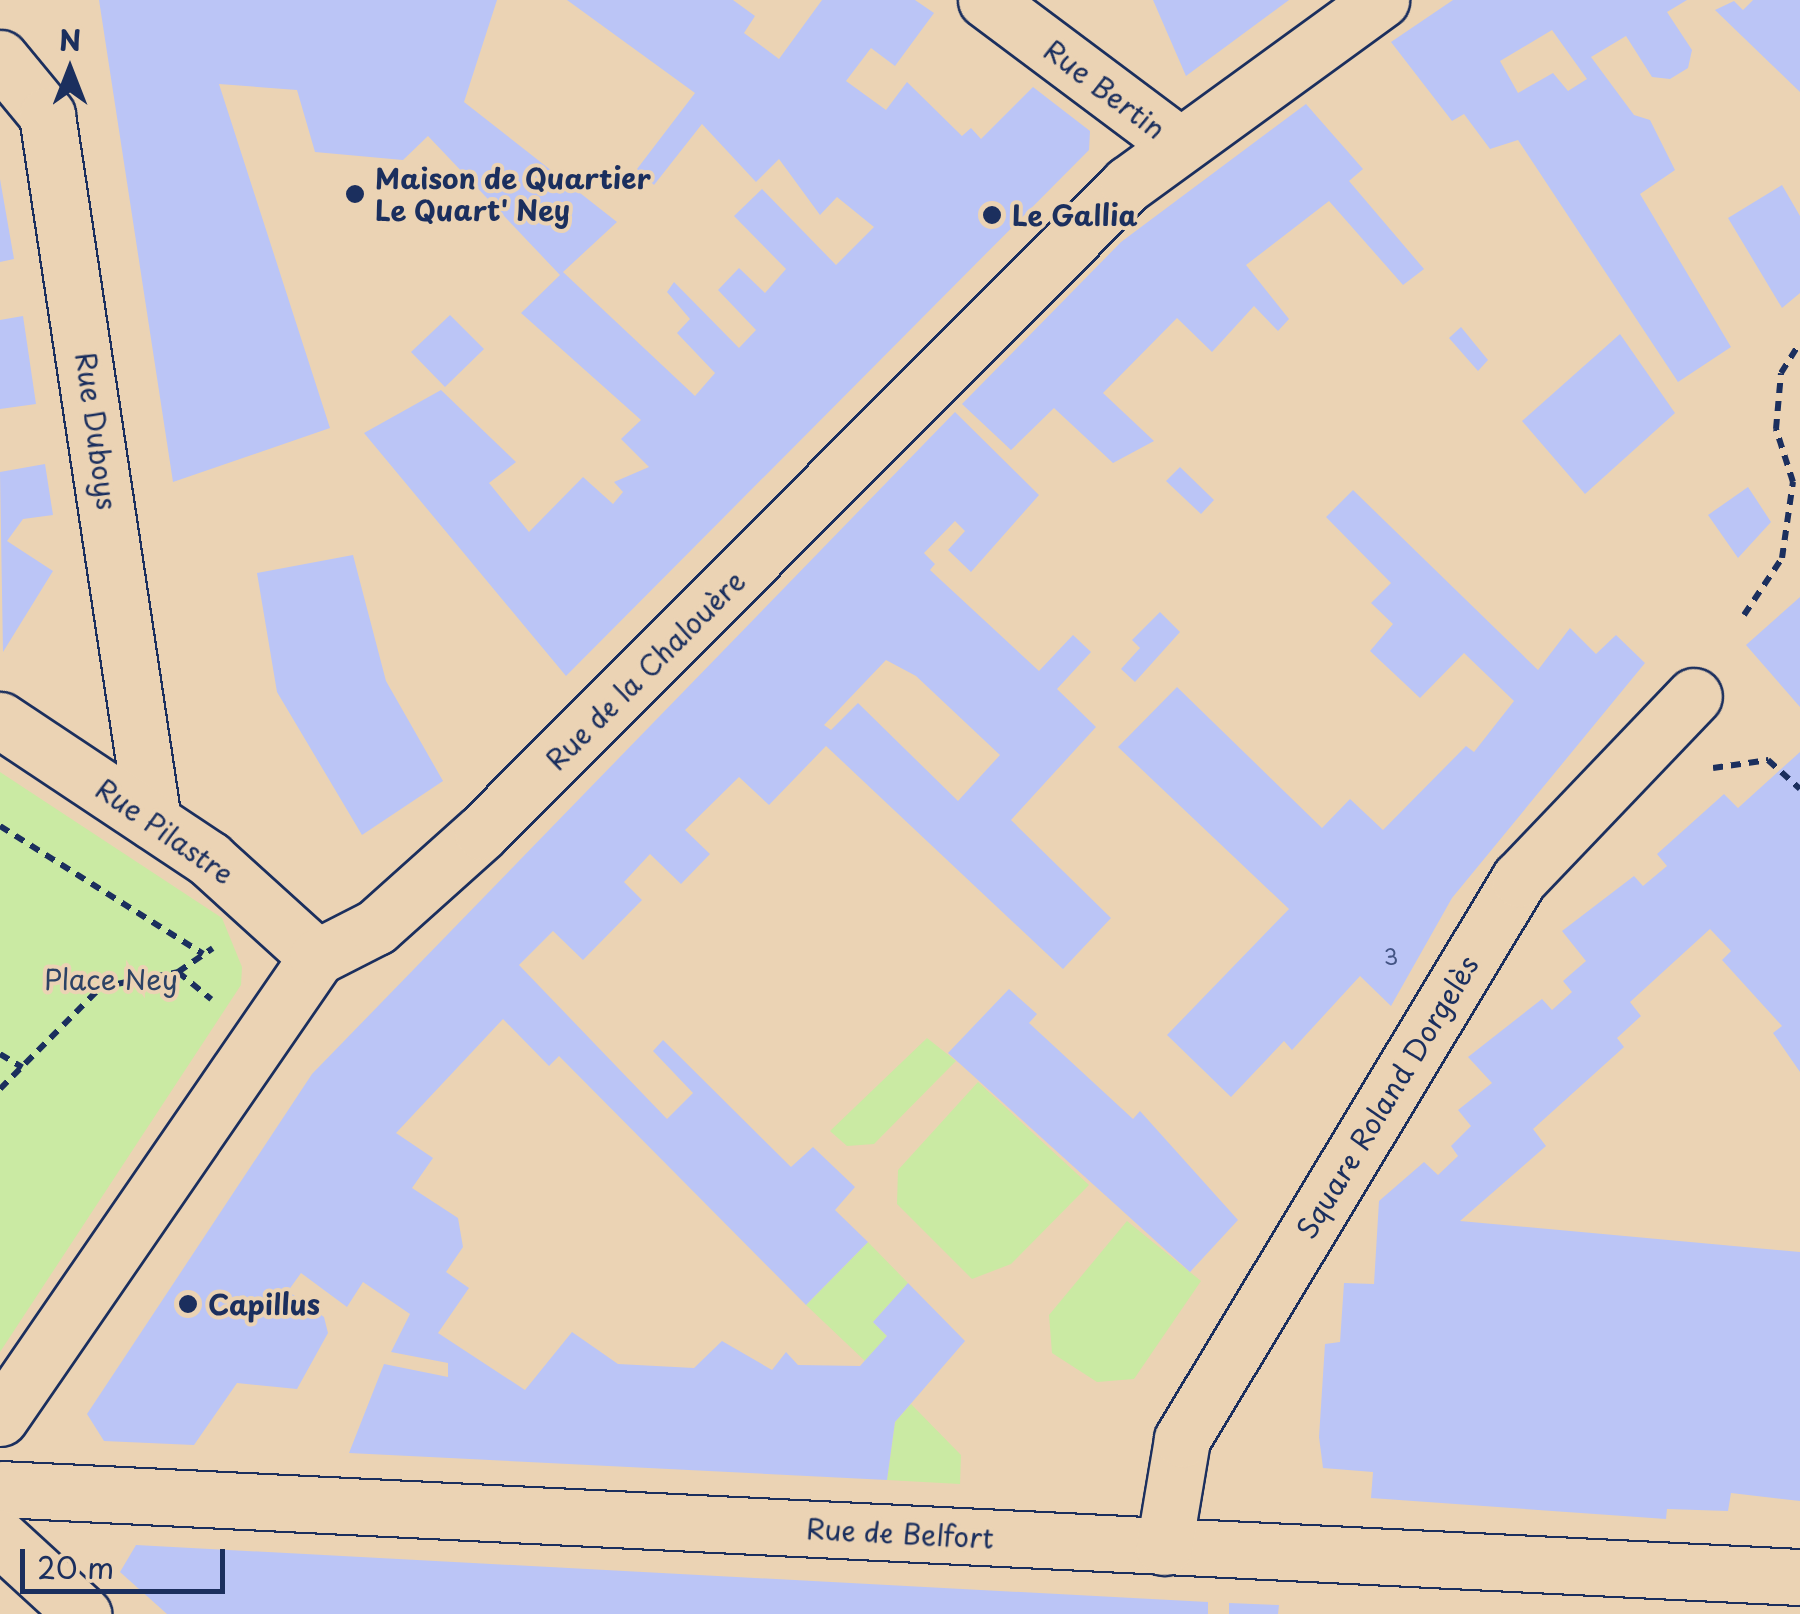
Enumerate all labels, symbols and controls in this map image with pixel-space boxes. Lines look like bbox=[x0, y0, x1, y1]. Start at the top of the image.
text: N bbox=[59, 18, 81, 61]
north arrow bbox=[20, 20, 120, 120]
street label: Rue Bertin bbox=[1037, 32, 1173, 146]
place label: Maison de Quartier Le Quart' Ney bbox=[375, 161, 653, 227]
marker: Maison de Quartier Le Quart' Ney bbox=[344, 183, 366, 205]
place label: Le Gallia bbox=[1012, 198, 1140, 232]
marker: Le Gallia bbox=[981, 204, 1003, 226]
street label: Rue Duboys bbox=[69, 349, 125, 513]
street label: Rue de la Chalouère bbox=[537, 562, 753, 778]
street label: Rue Pilastre bbox=[89, 771, 241, 891]
house number: 3 bbox=[1384, 943, 1398, 969]
street label: Square Roland Dorgelès bbox=[1289, 949, 1485, 1245]
park label: Place Ney bbox=[44, 962, 178, 996]
place label: Capillus bbox=[208, 1287, 320, 1321]
marker: Capillus bbox=[177, 1293, 199, 1315]
street label: Rue de Belfort bbox=[804, 1511, 996, 1555]
scale bar bbox=[25, 1529, 230, 1591]
text: 20 m bbox=[37, 1544, 114, 1589]

